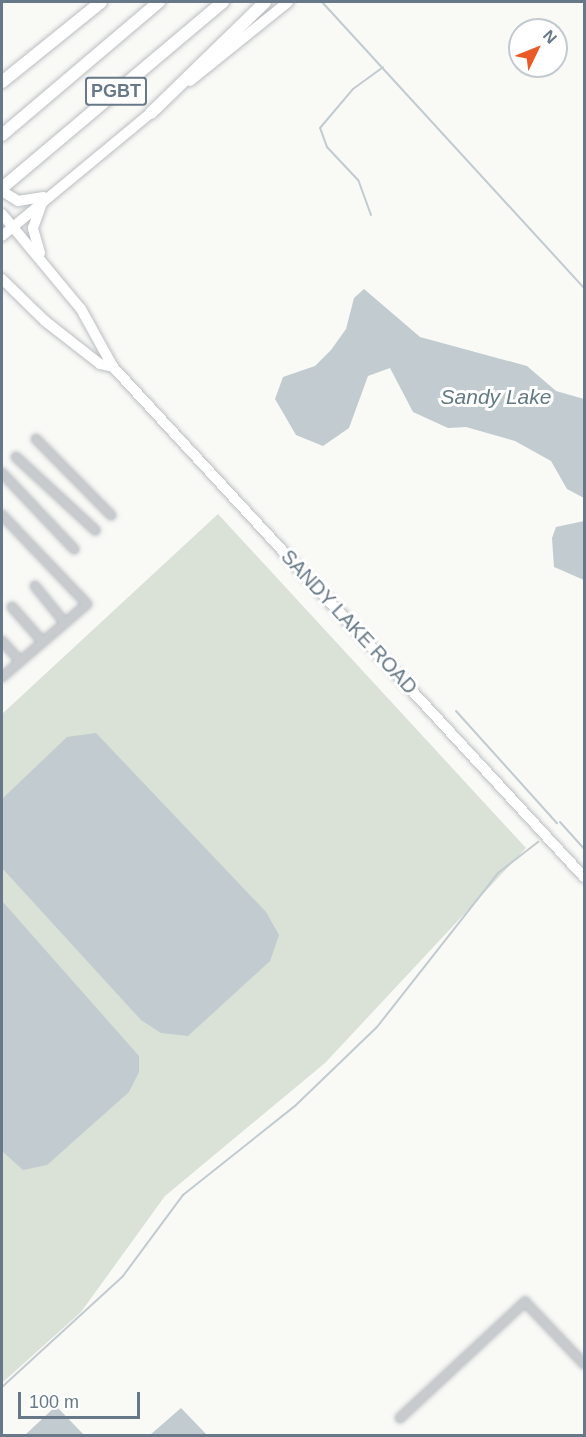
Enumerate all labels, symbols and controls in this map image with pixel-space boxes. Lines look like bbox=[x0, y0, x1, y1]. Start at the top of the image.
north arrow bbox=[508, 18, 568, 78]
text: N bbox=[540, 27, 560, 47]
road number: PGBT bbox=[84, 76, 148, 106]
water label: Sandy Lake bbox=[441, 384, 551, 410]
street label: SANDY LAKE ROAD bbox=[276, 545, 422, 699]
scale bar bbox=[21, 1380, 142, 1418]
text: 100 m bbox=[29, 1392, 79, 1412]

